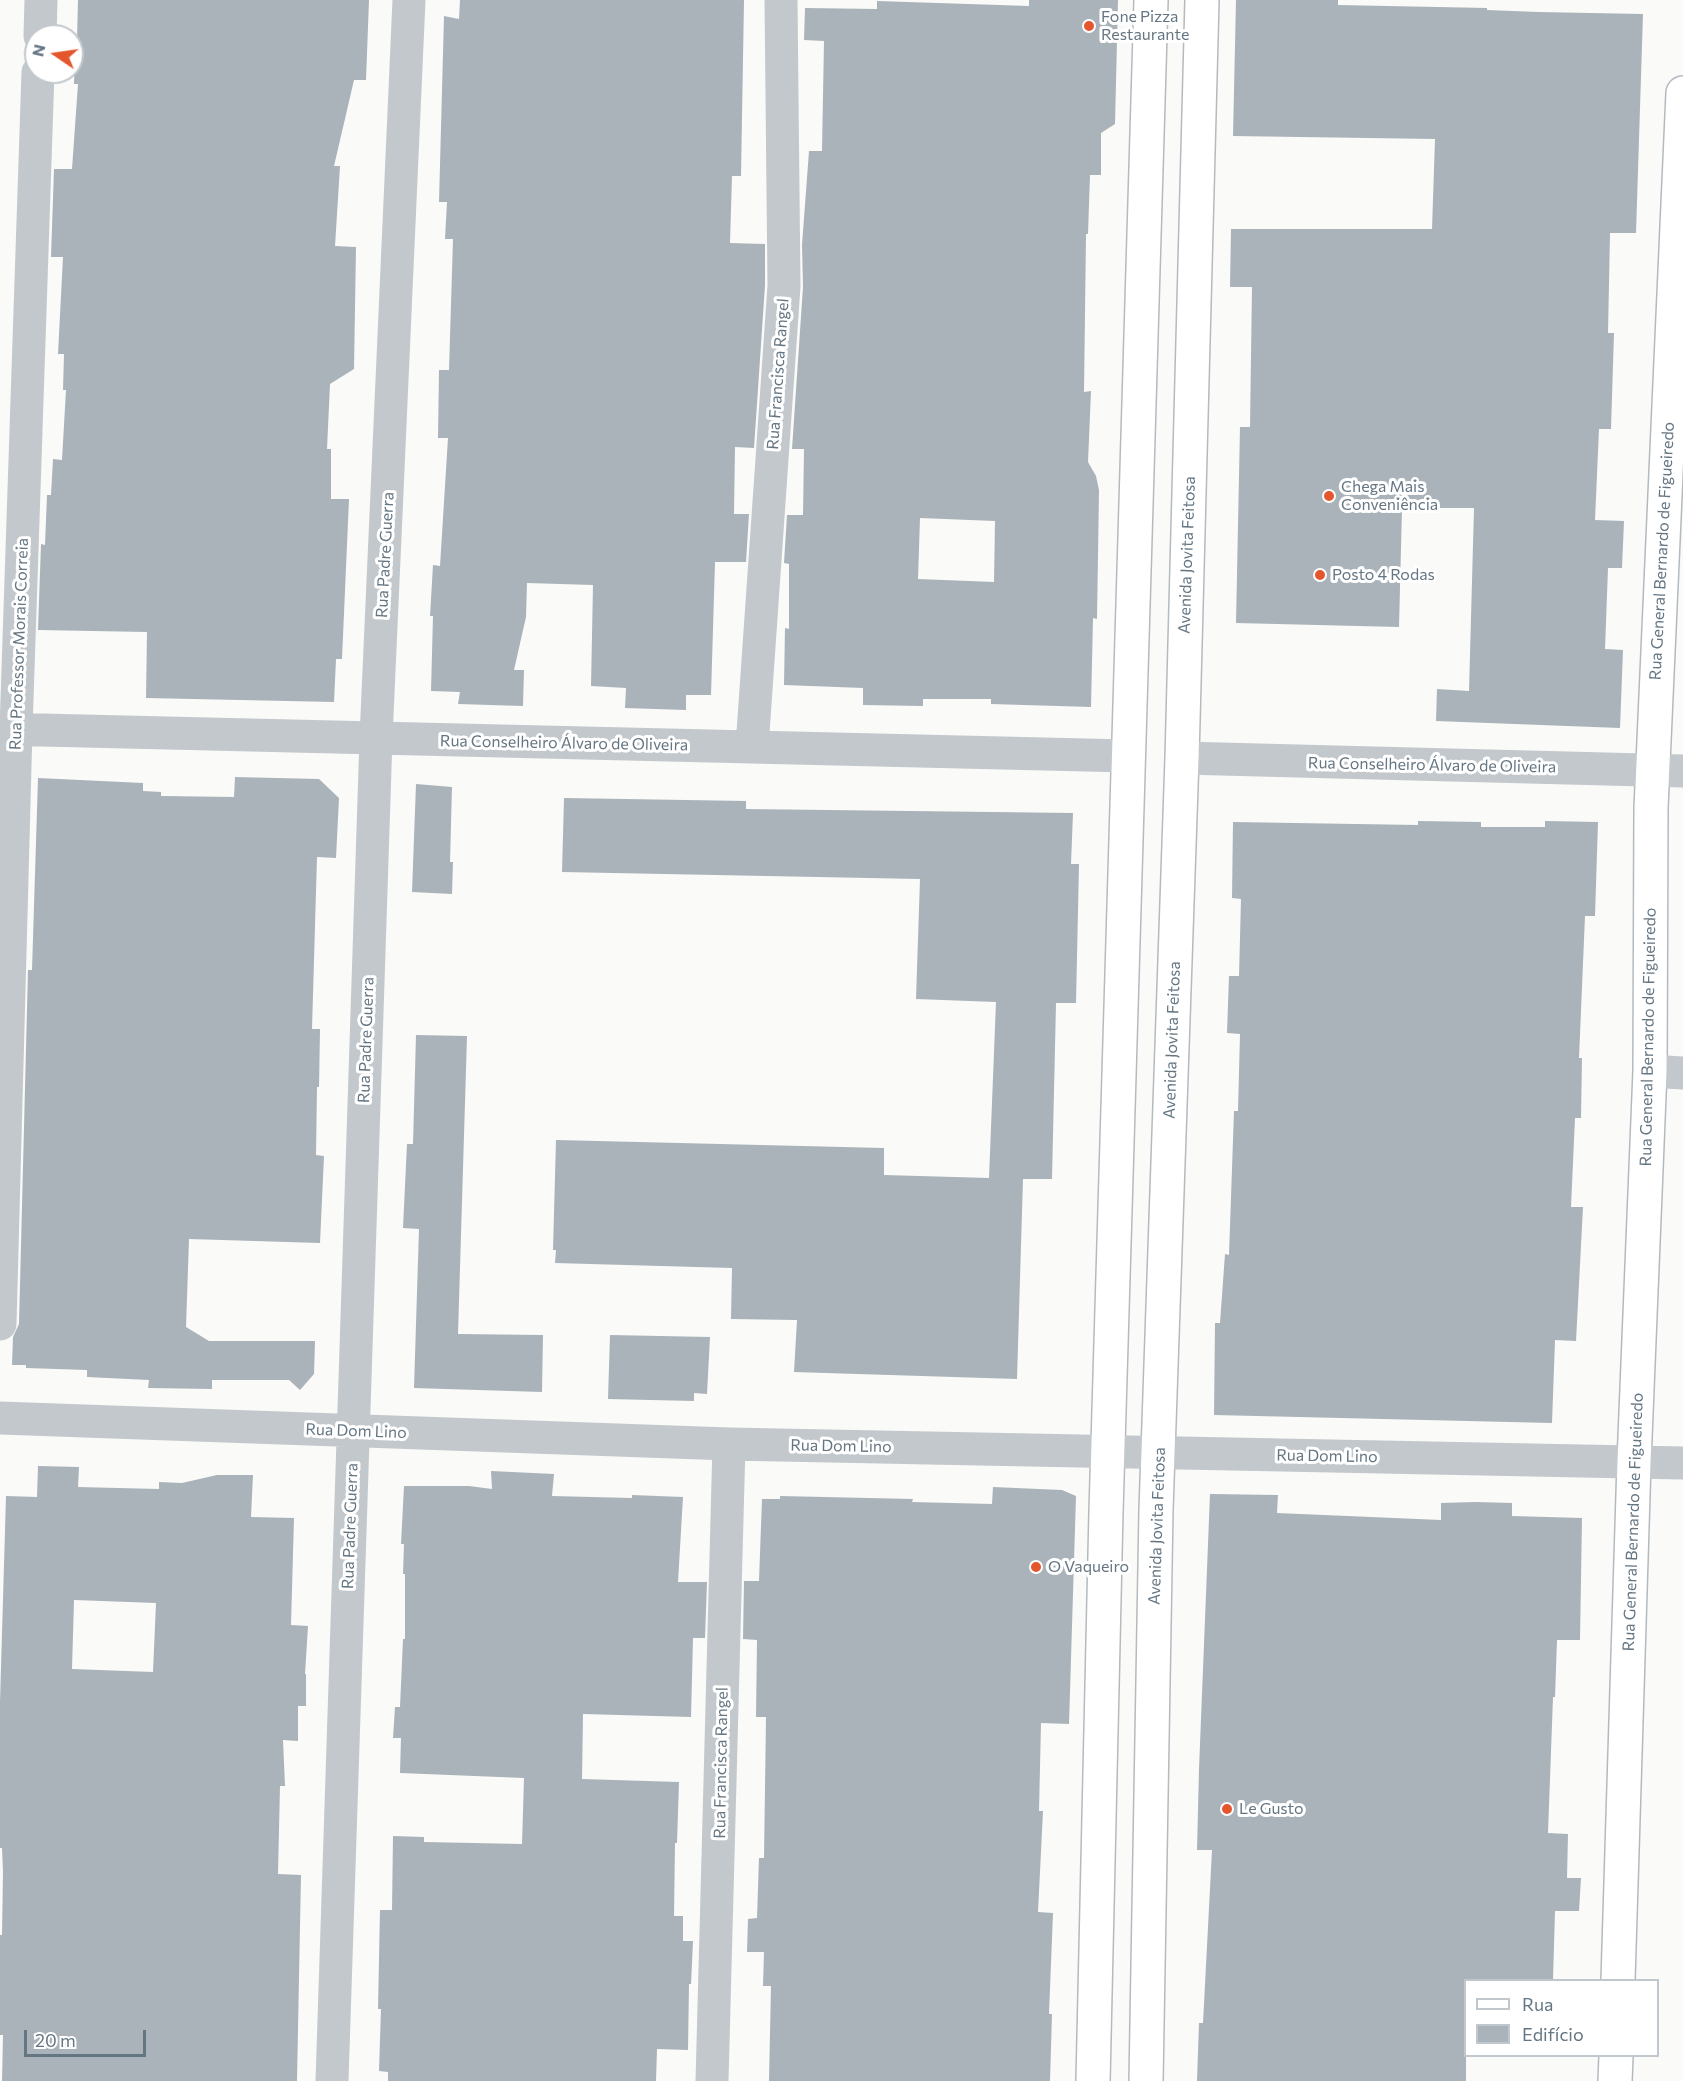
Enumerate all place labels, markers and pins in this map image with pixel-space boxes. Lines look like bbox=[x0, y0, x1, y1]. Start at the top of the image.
place label: Fone Pizza Restaurante bbox=[1101, 7, 1189, 45]
marker: Fone Pizza Restaurante bbox=[1082, 19, 1096, 33]
place label: Chega Mais Conveniência bbox=[1341, 477, 1438, 515]
marker: Chega Mais Conveniência bbox=[1322, 489, 1336, 503]
place label: Posto 4 Rodas bbox=[1332, 565, 1435, 585]
marker: Posto 4 Rodas bbox=[1313, 568, 1327, 582]
place label: O Vaqueiro bbox=[1048, 1557, 1129, 1577]
marker: O Vaqueiro bbox=[1029, 1560, 1043, 1574]
place label: Le Gusto bbox=[1239, 1799, 1304, 1819]
marker: Le Gusto bbox=[1220, 1802, 1234, 1816]

